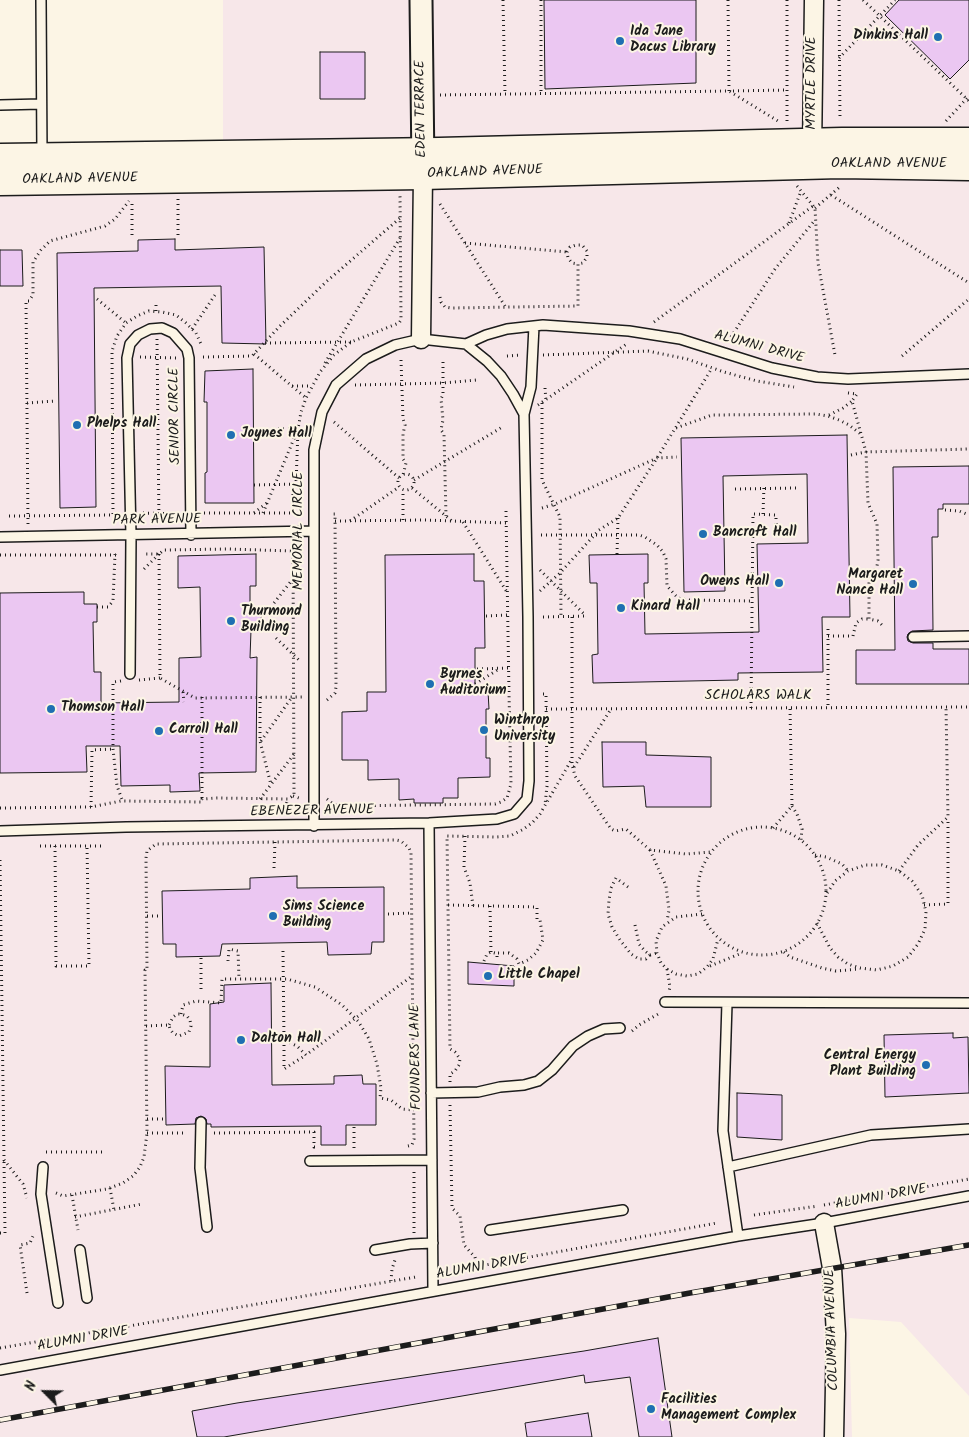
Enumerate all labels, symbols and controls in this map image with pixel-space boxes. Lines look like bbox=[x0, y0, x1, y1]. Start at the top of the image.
place label: Ida Jane Dacus Library bbox=[630, 25, 716, 58]
place label: Dinkins Hall bbox=[853, 29, 928, 45]
marker: Dinkins Hall bbox=[932, 31, 944, 43]
marker: Ida Jane Dacus Library bbox=[614, 35, 626, 47]
street label: MYRTLE DRIVE bbox=[805, 36, 821, 130]
street label: EDEN TERRACE bbox=[413, 60, 431, 158]
street label: OAKLAND AVENUE bbox=[831, 157, 947, 173]
street label: OAKLAND AVENUE bbox=[427, 163, 543, 183]
street label: OAKLAND AVENUE bbox=[22, 171, 138, 189]
street label: ALUMNI DRIVE bbox=[712, 328, 806, 368]
street label: SENIOR CIRCLE bbox=[167, 367, 185, 465]
place label: Phelps Hall bbox=[87, 417, 156, 433]
marker: Phelps Hall bbox=[71, 419, 83, 431]
place label: Joynes Hall bbox=[241, 427, 312, 443]
marker: Joynes Hall bbox=[225, 429, 237, 441]
street label: MEMORIAL CIRCLE bbox=[292, 472, 308, 590]
street label: PARK AVENUE bbox=[113, 512, 201, 530]
place label: Bancroft Hall bbox=[713, 526, 796, 542]
marker: Bancroft Hall bbox=[697, 528, 709, 540]
place label: Margaret Nance Hall bbox=[837, 568, 903, 600]
place label: Owens Hall bbox=[700, 575, 769, 591]
marker: Owens Hall bbox=[773, 577, 785, 589]
marker: Margaret Nance Hall bbox=[907, 578, 919, 590]
place label: Kinard Hall bbox=[631, 600, 700, 616]
marker: Kinard Hall bbox=[615, 602, 627, 614]
place label: Thurmond Building bbox=[241, 605, 302, 638]
marker: Thurmond Building bbox=[225, 615, 237, 627]
place label: Byrnes Auditorium bbox=[440, 668, 506, 700]
marker: Byrnes Auditorium bbox=[424, 678, 436, 690]
street label: SCHOLARS WALK bbox=[705, 689, 811, 705]
place label: Thomson Hall bbox=[61, 701, 144, 717]
marker: Thomson Hall bbox=[45, 703, 57, 715]
place label: Winthrop University bbox=[494, 714, 555, 746]
place label: Carroll Hall bbox=[169, 723, 238, 739]
marker: Winthrop University bbox=[478, 724, 490, 736]
marker: Carroll Hall bbox=[153, 725, 165, 737]
street label: EBENEZER AVENUE bbox=[250, 803, 374, 821]
place label: Sims Science Building bbox=[283, 900, 364, 932]
marker: Sims Science Building bbox=[267, 910, 279, 922]
place label: Little Chapel bbox=[498, 968, 580, 984]
marker: Little Chapel bbox=[482, 970, 494, 982]
street label: FOUNDERS LANE bbox=[408, 1004, 426, 1110]
place label: Dalton Hall bbox=[251, 1032, 321, 1048]
marker: Dalton Hall bbox=[235, 1034, 247, 1046]
place label: Central Energy Plant Building bbox=[824, 1049, 916, 1082]
marker: Central Energy Plant Building bbox=[920, 1059, 932, 1071]
street label: ALUMNI DRIVE bbox=[834, 1182, 928, 1214]
street label: ALUMNI DRIVE bbox=[435, 1252, 529, 1284]
street label: COLUMBIA AVENUE bbox=[822, 1269, 844, 1391]
street label: ALUMNI DRIVE bbox=[36, 1324, 130, 1356]
north arrow bbox=[20, 1367, 70, 1417]
text: N bbox=[19, 1378, 43, 1395]
place label: Facilities Management Complex bbox=[661, 1393, 796, 1425]
marker: Facilities Management Complex bbox=[645, 1403, 657, 1415]

